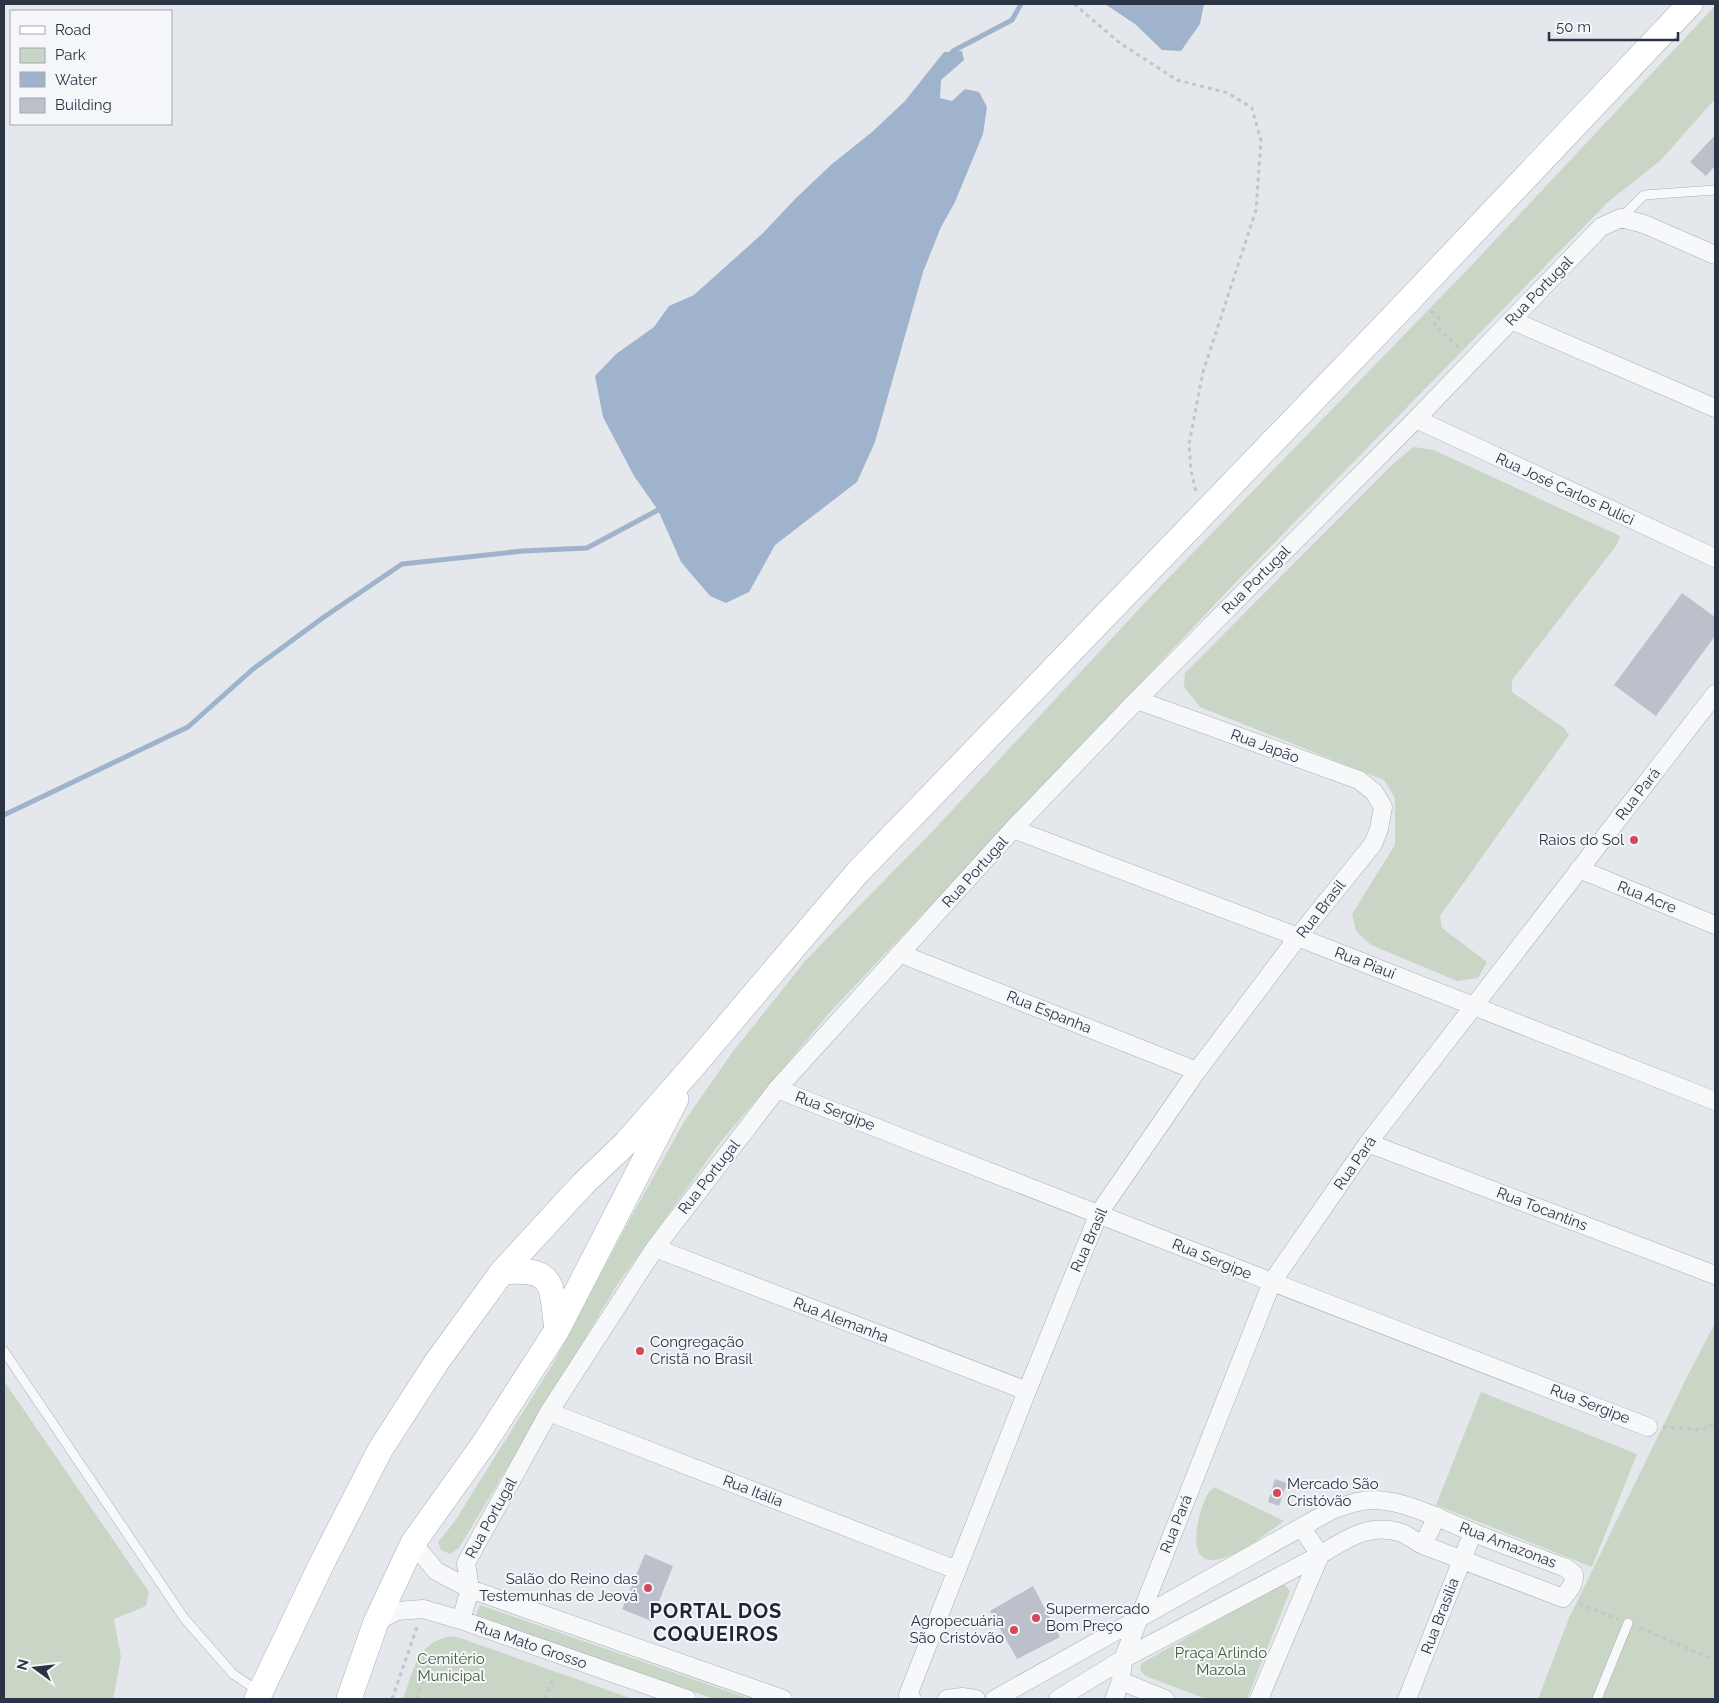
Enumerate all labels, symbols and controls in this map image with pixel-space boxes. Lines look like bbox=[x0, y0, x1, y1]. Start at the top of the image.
legend bbox=[10, 10, 172, 125]
scale bar bbox=[1549, 10, 1678, 42]
text: 50 m bbox=[1556, 18, 1591, 36]
text: Road bbox=[55, 21, 91, 39]
text: Park bbox=[55, 46, 86, 64]
text: Water bbox=[55, 71, 98, 89]
text: Building bbox=[55, 96, 112, 114]
street label: Rua Portugal bbox=[1501, 252, 1577, 329]
street label: Rua José Carlos Pulici bbox=[1493, 449, 1637, 529]
street label: Rua Portugal bbox=[1218, 541, 1295, 618]
street label: Rua Japão bbox=[1228, 725, 1302, 767]
street label: Rua Pará bbox=[1612, 764, 1664, 824]
place label: Raios do Sol bbox=[1539, 831, 1625, 849]
street label: Rua Portugal bbox=[938, 832, 1012, 911]
marker: Raios do Sol bbox=[1628, 834, 1640, 846]
street label: Rua Brasil bbox=[1293, 876, 1350, 942]
street label: Rua Acre bbox=[1615, 877, 1679, 917]
street label: Rua Piauí bbox=[1332, 943, 1399, 983]
street label: Rua Espanha bbox=[1004, 987, 1094, 1037]
street label: Rua Sergipe bbox=[792, 1088, 878, 1135]
street label: Rua Pará bbox=[1330, 1133, 1380, 1193]
street label: Rua Portugal bbox=[674, 1136, 744, 1218]
street label: Rua Tocantins bbox=[1494, 1183, 1590, 1235]
street label: Rua Brasil bbox=[1067, 1204, 1112, 1275]
street label: Rua Sergipe bbox=[1170, 1235, 1255, 1283]
street label: Rua Alemanha bbox=[791, 1294, 891, 1346]
place label: Congregação Cristã no Brasil bbox=[650, 1333, 754, 1368]
marker: Congregação Cristã no Brasil bbox=[634, 1345, 646, 1357]
street label: Rua Sergipe bbox=[1547, 1381, 1633, 1428]
street label: Rua Itália bbox=[720, 1471, 786, 1511]
street label: Rua Portugal bbox=[461, 1474, 521, 1561]
place label: Mercado São Cristóvão bbox=[1287, 1475, 1379, 1510]
marker: Mercado São Cristóvão bbox=[1271, 1487, 1283, 1499]
street label: Rua Pará bbox=[1156, 1492, 1196, 1556]
street label: Rua Amazonas bbox=[1457, 1518, 1559, 1572]
place label: Salão do Reino das Testemunhas de Jeová bbox=[479, 1570, 638, 1605]
street label: Rua Brasília bbox=[1417, 1575, 1463, 1657]
marker: Salão do Reino das Testemunhas de Jeová bbox=[642, 1582, 654, 1594]
district label: PORTAL DOS COQUEIROS bbox=[650, 1599, 782, 1646]
place label: Supermercado Bom Preço bbox=[1046, 1600, 1150, 1635]
place label: Agropecuária São Cristóvão bbox=[909, 1612, 1004, 1647]
marker: Supermercado Bom Preço bbox=[1030, 1612, 1042, 1624]
street label: Rua Mato Grosso bbox=[472, 1617, 590, 1673]
marker: Agropecuária São Cristóvão bbox=[1008, 1624, 1020, 1636]
north arrow bbox=[10, 1643, 60, 1693]
park label: Praça Arlindo Mazola bbox=[1175, 1644, 1267, 1679]
park label: Cemitério Municipal bbox=[417, 1650, 485, 1685]
text: N bbox=[13, 1657, 32, 1672]

